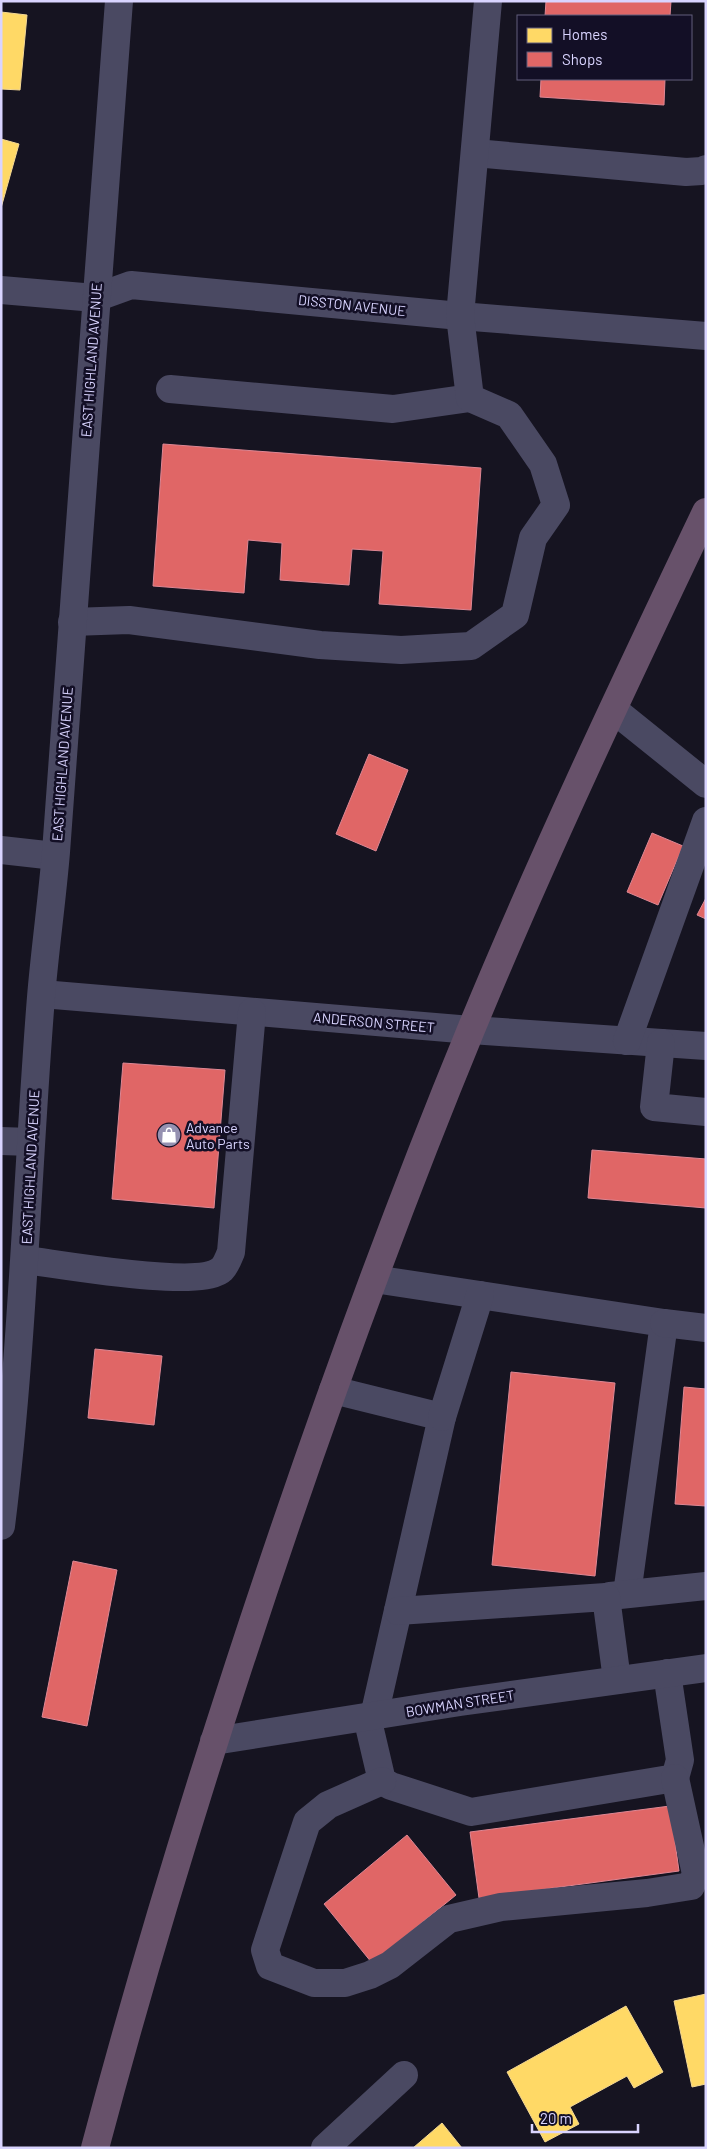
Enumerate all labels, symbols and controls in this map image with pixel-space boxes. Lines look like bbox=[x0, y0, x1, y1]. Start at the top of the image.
legend bbox=[517, 15, 692, 80]
text: Homes bbox=[562, 25, 607, 43]
text: Shops bbox=[562, 50, 602, 68]
street label: EAST HIGHLAND AVENUE bbox=[77, 282, 105, 438]
street label: DISSTON AVENUE bbox=[297, 291, 407, 319]
street label: EAST HIGHLAND AVENUE bbox=[48, 686, 76, 842]
street label: ANDERSON STREET bbox=[313, 1008, 435, 1036]
street label: EAST HIGHLAND AVENUE bbox=[17, 1089, 43, 1245]
place label: Advance Auto Parts bbox=[186, 1119, 250, 1152]
shop icon: Advance Auto Parts bbox=[156, 1122, 182, 1148]
street label: BOWMAN STREET bbox=[404, 1686, 516, 1720]
scale bar bbox=[532, 2102, 638, 2134]
text: 20 m bbox=[540, 2109, 572, 2127]

